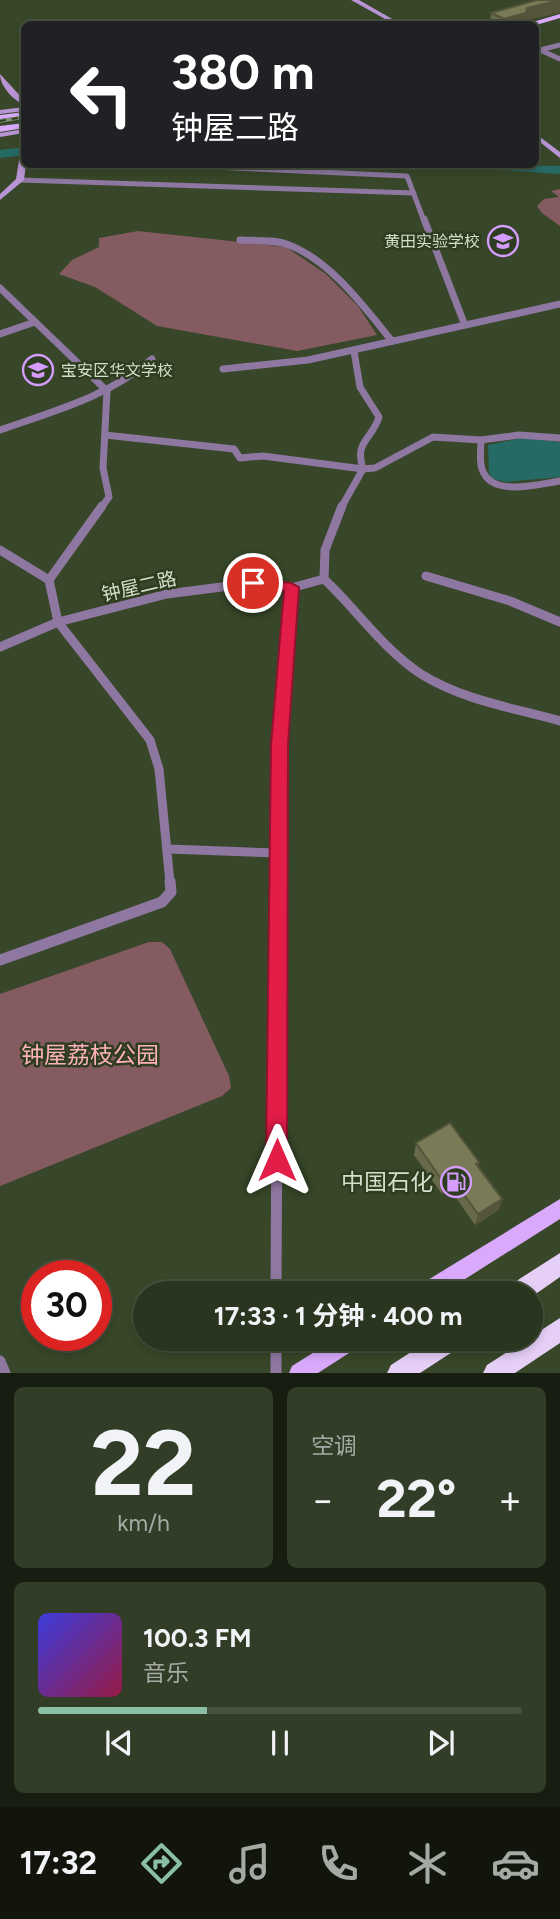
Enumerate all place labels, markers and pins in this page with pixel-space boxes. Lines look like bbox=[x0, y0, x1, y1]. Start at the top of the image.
school or university icon: 黄田实验学校 bbox=[486, 224, 520, 258]
place label: 黄田实验学校 bbox=[384, 232, 480, 251]
school or university icon: 宝安区华文学校 bbox=[21, 353, 55, 387]
place label: 宝安区华文学校 bbox=[61, 361, 173, 380]
pin bbox=[223, 553, 283, 613]
fuel station icon: 中国石化 bbox=[439, 1165, 473, 1199]
place label: 中国石化 bbox=[341, 1168, 433, 1196]

